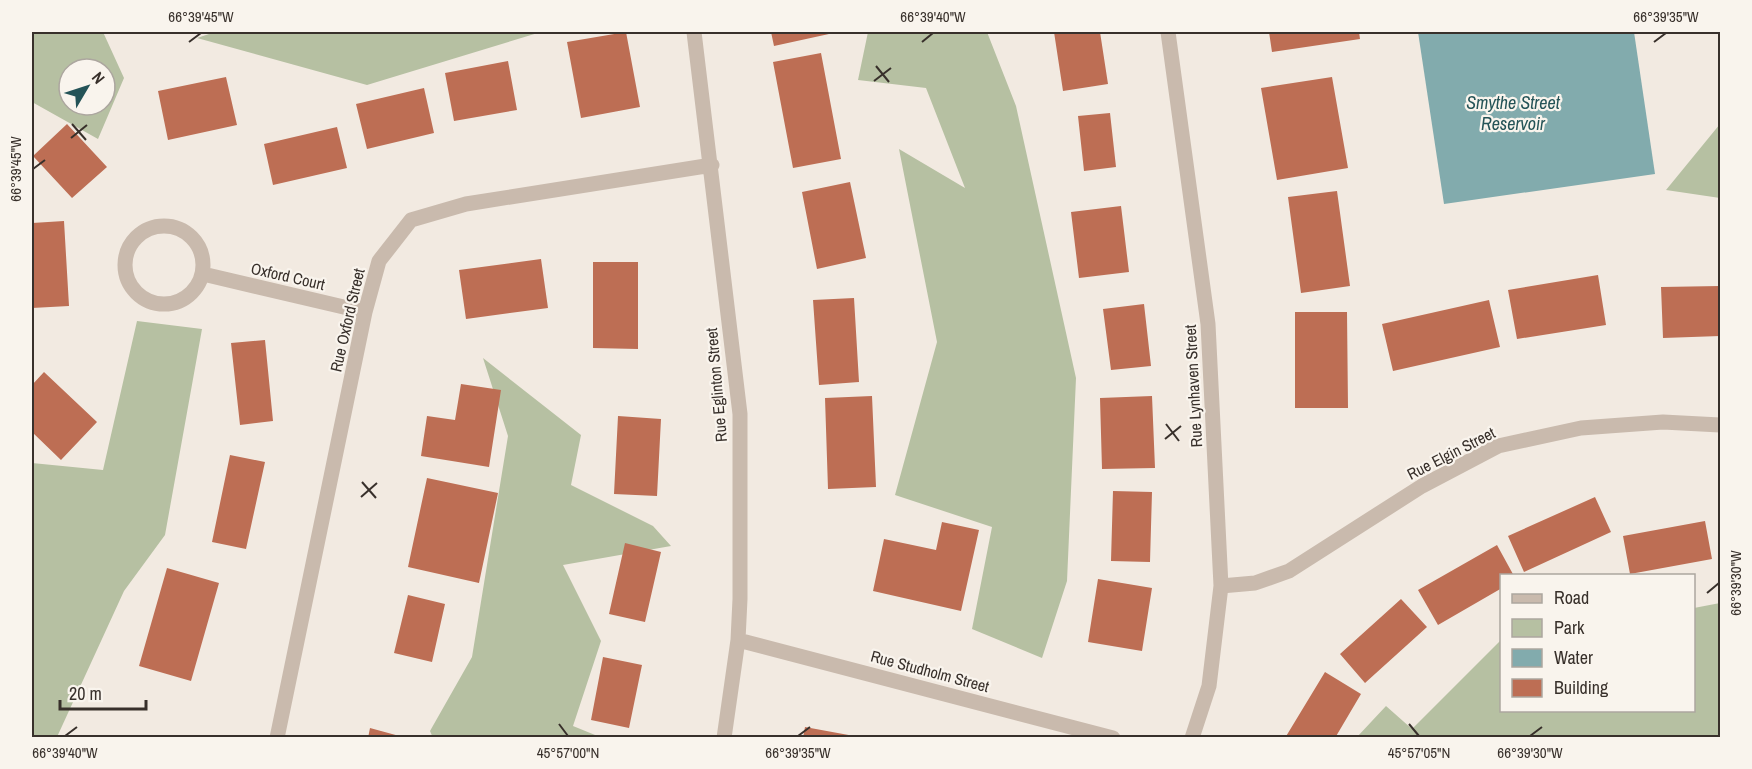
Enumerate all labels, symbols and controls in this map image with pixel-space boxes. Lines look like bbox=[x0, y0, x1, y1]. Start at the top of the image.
text: 66°39'45"W bbox=[168, 6, 234, 27]
text: 66°39'40"W bbox=[900, 6, 966, 27]
text: 66°39'35"W bbox=[1633, 6, 1699, 27]
north arrow bbox=[57, 57, 117, 117]
text: N bbox=[87, 67, 110, 88]
water label: Smythe Street Reservoir bbox=[1466, 90, 1561, 136]
text: 66°39'45"W bbox=[5, 136, 26, 202]
street label: Oxford Court bbox=[249, 257, 327, 295]
street label: Rue Oxford Street bbox=[324, 266, 370, 374]
street label: Rue Lynhaven Street bbox=[1179, 324, 1207, 448]
street label: Rue Eglinton Street bbox=[700, 327, 732, 443]
street label: Rue Elgin Street bbox=[1403, 421, 1499, 485]
text: 66°39'30"W bbox=[1725, 550, 1746, 616]
legend bbox=[1500, 574, 1695, 712]
text: Road bbox=[1554, 585, 1589, 610]
text: Park bbox=[1554, 615, 1585, 640]
street label: Rue Studholm Street bbox=[868, 645, 992, 697]
text: Water bbox=[1554, 645, 1593, 670]
scale bar bbox=[60, 673, 146, 711]
text: Building bbox=[1554, 675, 1609, 700]
text: 20 m bbox=[69, 681, 102, 706]
text: 66°39'40"W bbox=[32, 742, 98, 763]
text: 45°57'00"N bbox=[537, 742, 599, 763]
text: 66°39'35"W bbox=[765, 742, 831, 763]
text: 45°57'05"N bbox=[1388, 742, 1450, 763]
text: 66°39'30"W bbox=[1497, 742, 1563, 763]

